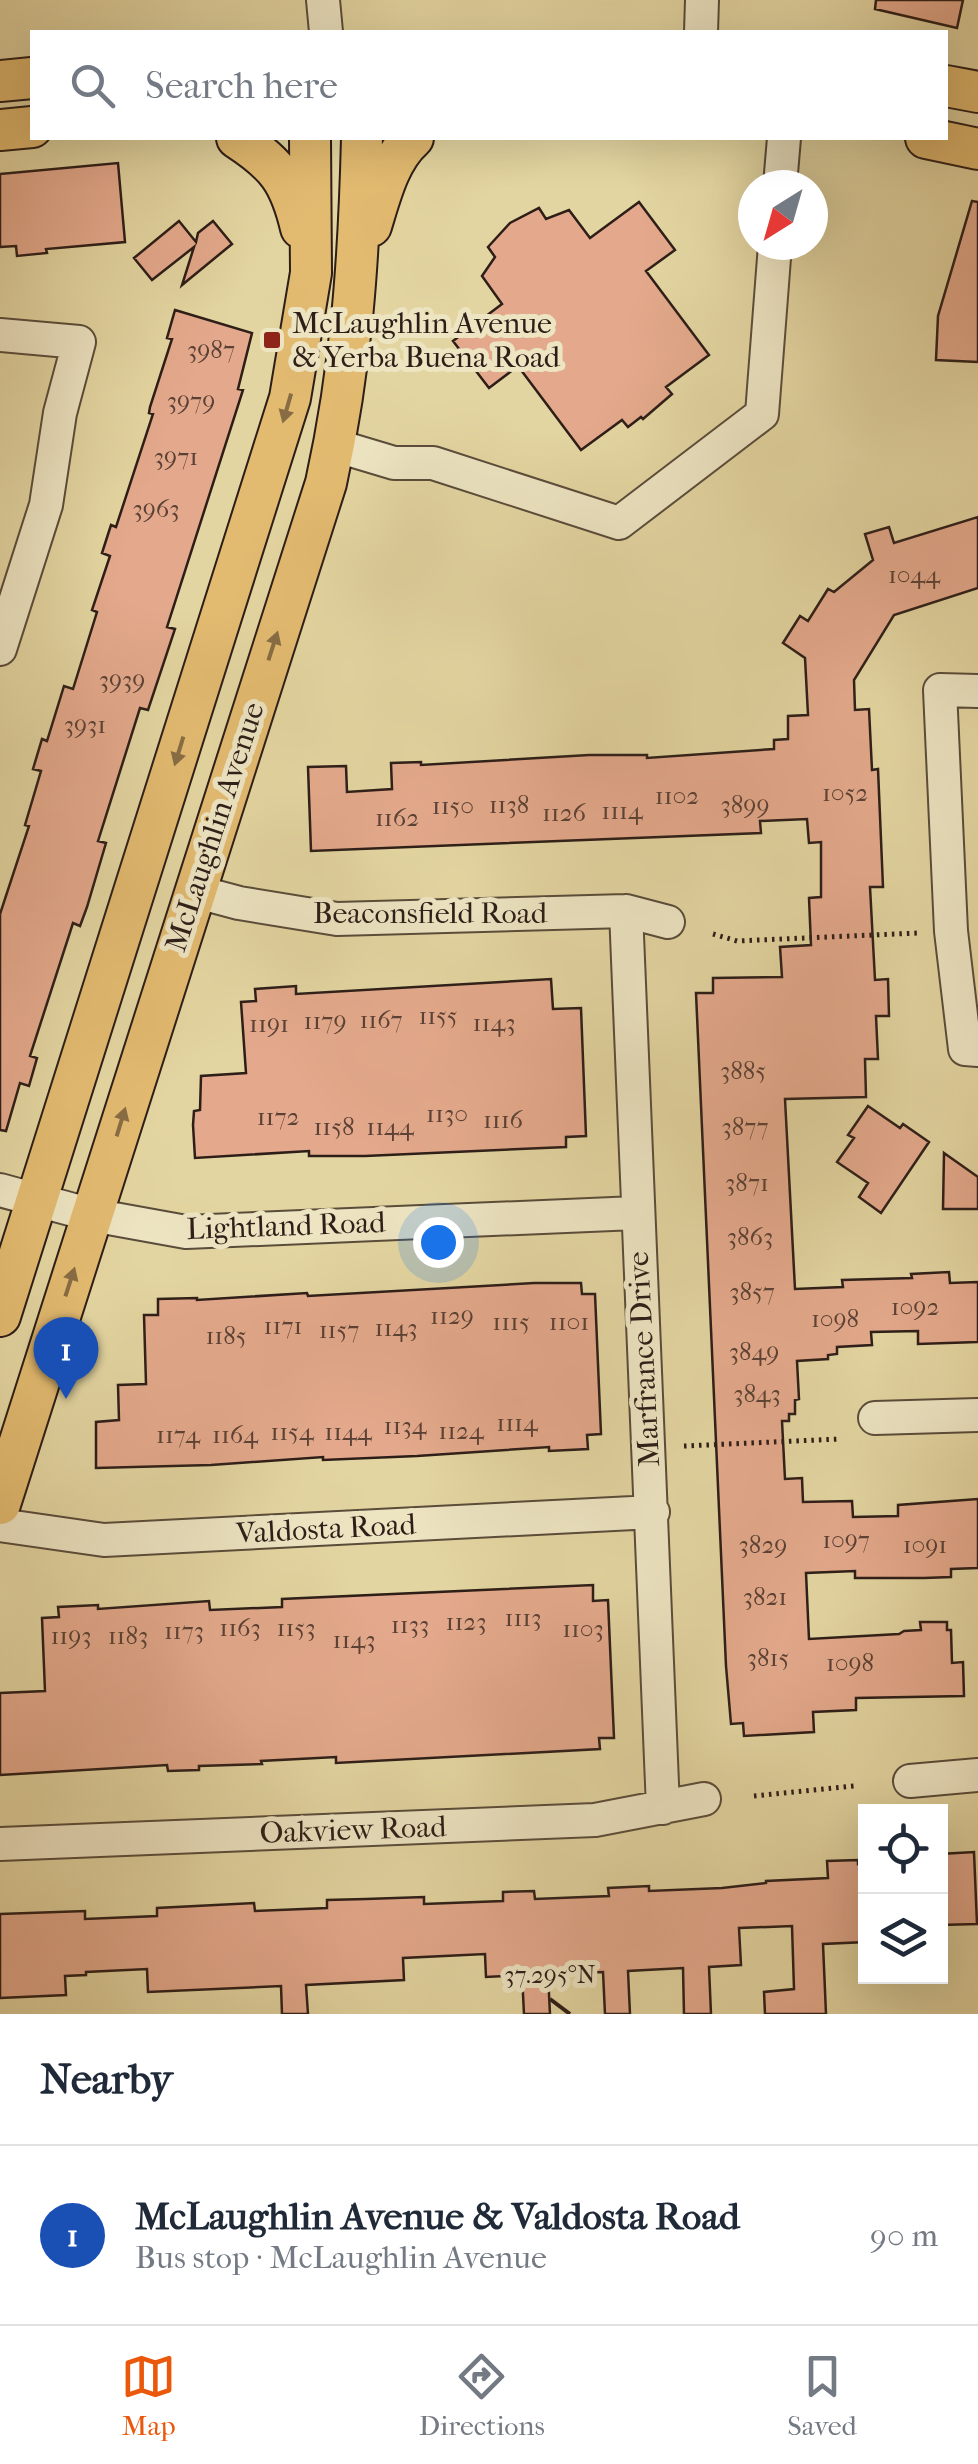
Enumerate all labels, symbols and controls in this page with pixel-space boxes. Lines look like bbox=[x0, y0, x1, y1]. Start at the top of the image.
search box bbox=[30, 30, 948, 140]
icon: search bbox=[65, 58, 120, 113]
text: Search here bbox=[145, 63, 338, 108]
north arrow bbox=[738, 170, 828, 260]
place label: McLaughlin Avenue & Yerba Buena Road bbox=[292, 306, 561, 375]
marker: McLaughlin Avenue & Yerba Buena Road bbox=[261, 329, 283, 351]
house number: 3987 bbox=[187, 335, 235, 364]
house number: 3979 bbox=[167, 386, 215, 415]
one-way arrow bbox=[279, 393, 294, 423]
house number: 3971 bbox=[154, 442, 198, 471]
house number: 3963 bbox=[132, 494, 180, 523]
house number: 1044 bbox=[888, 560, 941, 589]
one-way arrow bbox=[266, 630, 281, 660]
house number: 3939 bbox=[99, 665, 145, 694]
street label: McLaughlin Avenue bbox=[158, 698, 272, 956]
house number: 3931 bbox=[64, 710, 106, 739]
one-way arrow bbox=[171, 737, 186, 767]
house number: 1052 bbox=[822, 778, 868, 807]
house number: 1102 bbox=[655, 781, 699, 810]
house number: 1138 bbox=[489, 790, 529, 819]
house number: 3899 bbox=[720, 790, 770, 819]
house number: 1150 bbox=[432, 791, 474, 820]
house number: 1114 bbox=[601, 796, 644, 825]
house number: 1126 bbox=[542, 798, 587, 827]
house number: 1162 bbox=[375, 803, 419, 832]
street label: Beaconsfield Road bbox=[313, 896, 548, 931]
house number: 1155 bbox=[418, 1001, 458, 1030]
house number: 1167 bbox=[359, 1005, 403, 1034]
house number: 1179 bbox=[303, 1006, 347, 1035]
house number: 1143 bbox=[473, 1008, 515, 1037]
house number: 1191 bbox=[249, 1009, 289, 1038]
house number: 3885 bbox=[720, 1056, 766, 1085]
house number: 1130 bbox=[426, 1099, 468, 1128]
house number: 1172 bbox=[257, 1102, 299, 1131]
house number: 1116 bbox=[483, 1105, 524, 1134]
one-way arrow bbox=[115, 1107, 130, 1137]
house number: 1158 bbox=[313, 1112, 355, 1141]
house number: 1144 bbox=[366, 1112, 415, 1141]
house number: 3877 bbox=[722, 1112, 768, 1141]
house number: 3871 bbox=[725, 1168, 769, 1197]
street label: Lightland Road bbox=[186, 1205, 387, 1247]
your location bbox=[413, 1217, 464, 1268]
house number: 3863 bbox=[727, 1222, 773, 1251]
street label: Marfrance Drive bbox=[621, 1250, 667, 1468]
one-way arrow bbox=[64, 1266, 79, 1296]
house number: 3857 bbox=[729, 1277, 775, 1306]
house number: 1092 bbox=[891, 1292, 939, 1321]
house number: 1129 bbox=[430, 1301, 474, 1330]
house number: 1098 bbox=[811, 1304, 859, 1333]
house number: 1115 bbox=[492, 1307, 530, 1336]
house number: 1101 bbox=[549, 1307, 589, 1336]
house number: 1171 bbox=[264, 1311, 302, 1340]
house number: 1143 bbox=[375, 1313, 417, 1342]
house number: 1157 bbox=[319, 1315, 359, 1344]
pin: 1 bbox=[34, 1316, 98, 1399]
house number: 1185 bbox=[205, 1321, 247, 1350]
house number: 3849 bbox=[729, 1337, 779, 1366]
house number: 3843 bbox=[733, 1379, 781, 1408]
house number: 1114 bbox=[496, 1408, 539, 1437]
house number: 1134 bbox=[384, 1411, 428, 1440]
house number: 1124 bbox=[438, 1416, 485, 1445]
house number: 1154 bbox=[270, 1417, 315, 1446]
house number: 1144 bbox=[324, 1417, 373, 1446]
house number: 1174 bbox=[156, 1420, 201, 1449]
house number: 1164 bbox=[212, 1420, 259, 1449]
street label: Valdosta Road bbox=[234, 1507, 417, 1551]
house number: 1097 bbox=[822, 1525, 870, 1554]
house number: 3829 bbox=[739, 1530, 787, 1559]
house number: 1091 bbox=[903, 1530, 947, 1559]
house number: 3821 bbox=[743, 1582, 787, 1611]
house number: 1113 bbox=[504, 1603, 542, 1632]
house number: 1123 bbox=[446, 1607, 486, 1636]
house number: 1133 bbox=[391, 1610, 429, 1639]
house number: 1163 bbox=[219, 1613, 261, 1642]
house number: 1153 bbox=[277, 1613, 315, 1642]
house number: 1103 bbox=[562, 1614, 604, 1643]
house number: 1173 bbox=[164, 1616, 204, 1645]
house number: 1193 bbox=[50, 1621, 92, 1650]
house number: 1183 bbox=[108, 1621, 148, 1650]
house number: 1143 bbox=[333, 1625, 375, 1654]
house number: 3815 bbox=[747, 1643, 789, 1672]
house number: 1098 bbox=[826, 1648, 874, 1677]
map controls bbox=[858, 1804, 948, 1984]
button: locate bbox=[858, 1804, 948, 1894]
street label: Oakview Road bbox=[259, 1809, 448, 1851]
button: layers bbox=[858, 1894, 948, 1984]
text: 37.295°N bbox=[504, 1960, 596, 1989]
text: Nearby bbox=[40, 2055, 172, 2104]
text: McLaughlin Avenue & Valdosta Road bbox=[135, 2194, 740, 2239]
text: 1 bbox=[67, 2217, 78, 2254]
text: 90 m bbox=[870, 2217, 938, 2254]
text: Bus stop · McLaughlin Avenue bbox=[135, 2239, 547, 2276]
tab: Map bbox=[121, 2349, 176, 2442]
tab: Directions bbox=[419, 2349, 545, 2442]
tab: Saved bbox=[787, 2349, 857, 2442]

